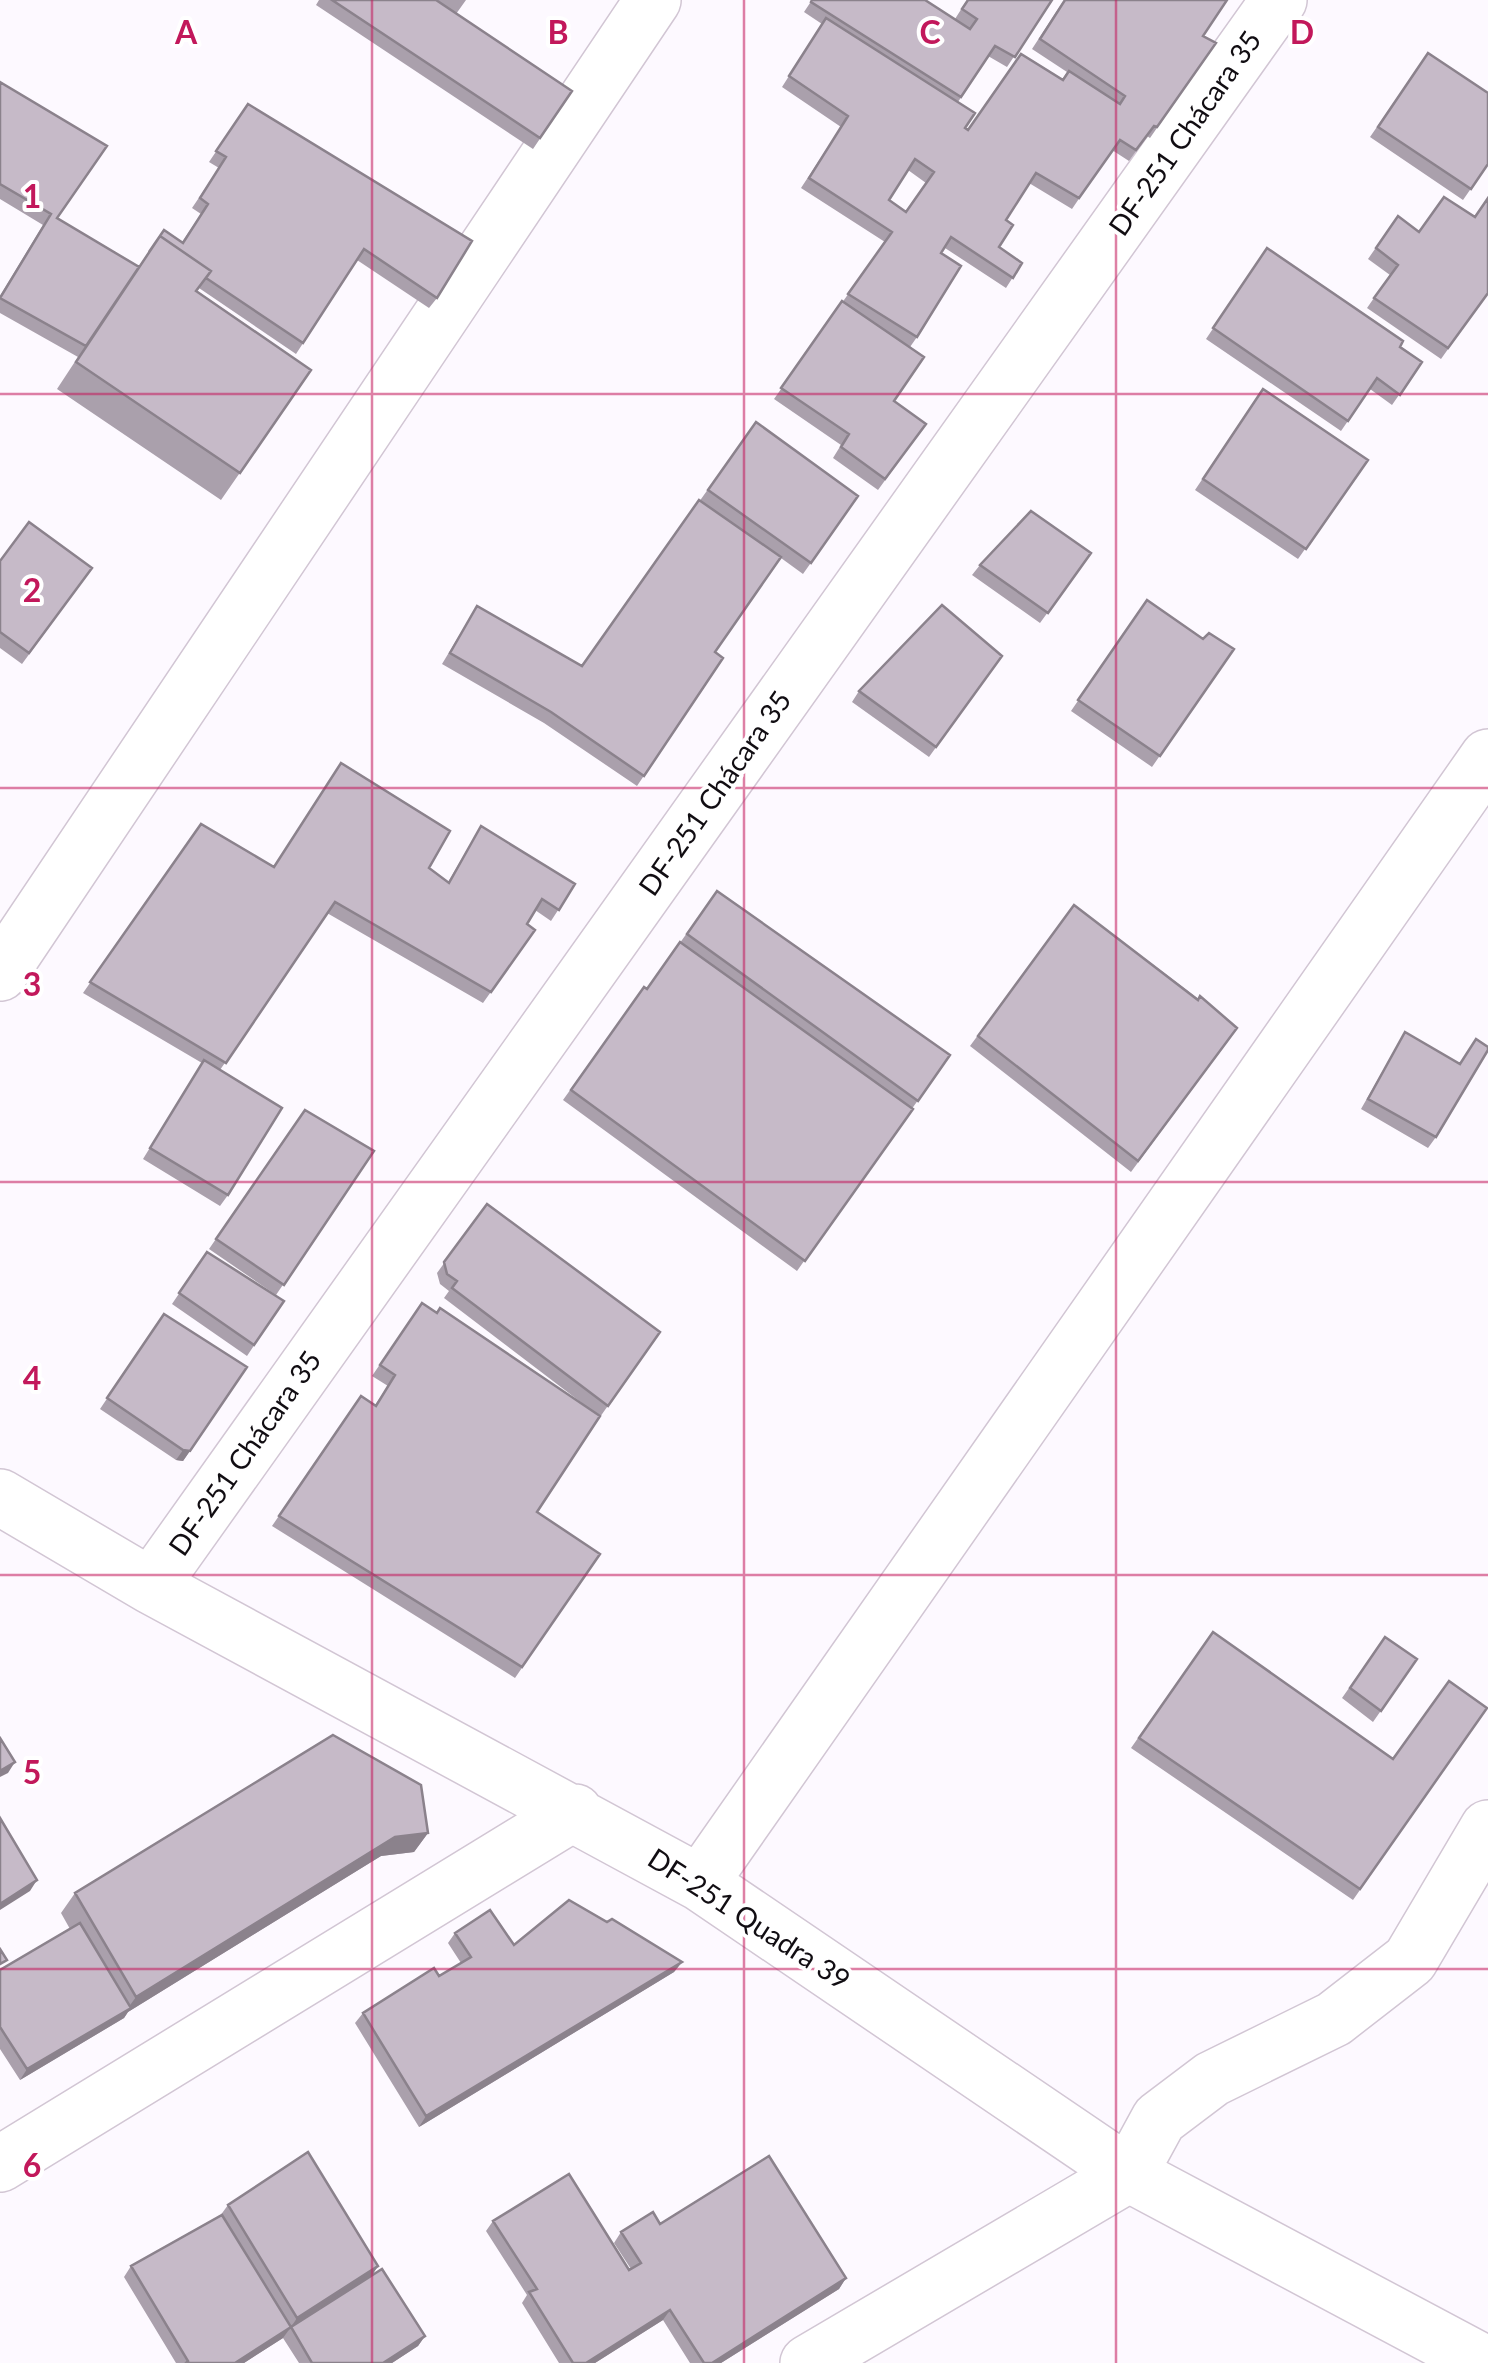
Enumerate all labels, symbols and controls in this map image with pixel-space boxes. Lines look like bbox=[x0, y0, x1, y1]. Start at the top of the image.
text: A bbox=[174, 12, 198, 51]
text: B bbox=[547, 12, 569, 51]
text: C bbox=[919, 12, 941, 51]
text: D bbox=[1290, 12, 1314, 51]
street label: DF-251 Chácara 35 bbox=[1101, 24, 1268, 241]
text: 1 bbox=[23, 176, 41, 215]
text: 2 bbox=[23, 570, 41, 609]
street label: DF-251 Chácara 35 bbox=[631, 684, 798, 901]
text: 3 bbox=[23, 964, 41, 1003]
street label: DF-251 Chácara 35 bbox=[161, 1344, 328, 1561]
text: 4 bbox=[23, 1358, 41, 1397]
text: 5 bbox=[23, 1752, 41, 1791]
street label: DF-251 Quadra 39 bbox=[642, 1840, 857, 1996]
text: 6 bbox=[23, 2145, 41, 2184]

